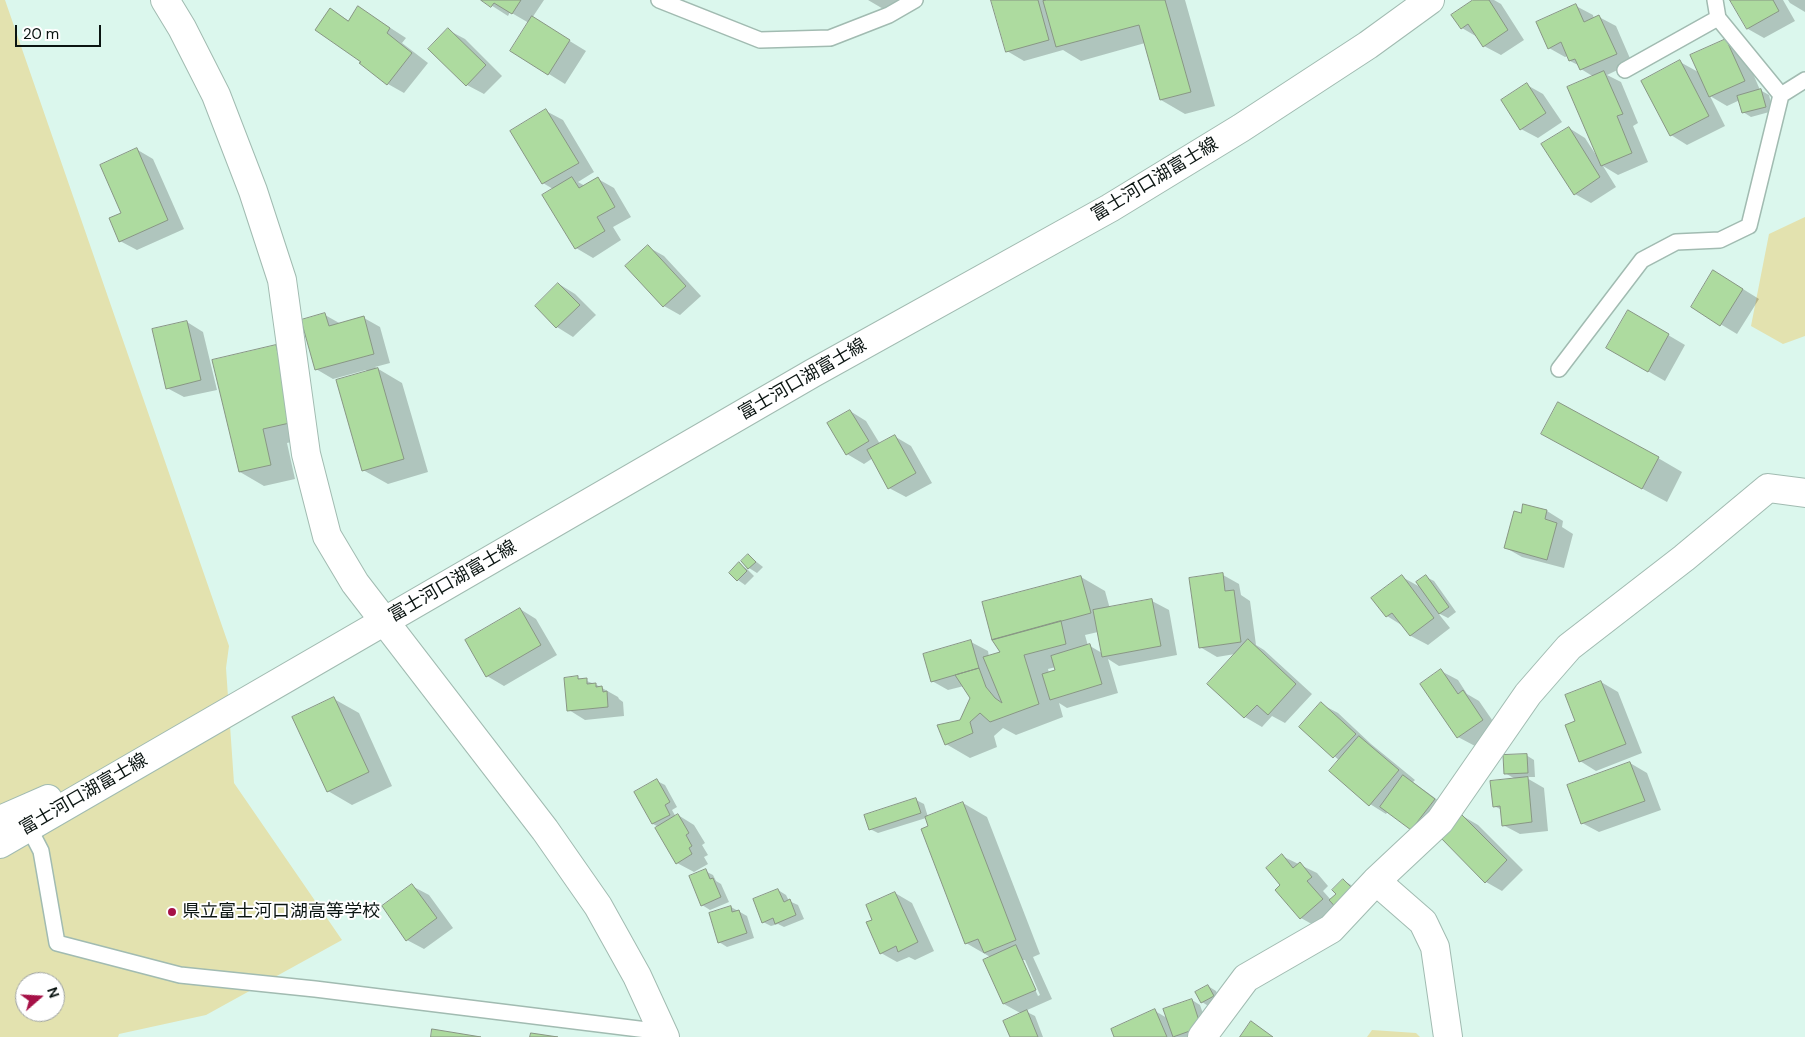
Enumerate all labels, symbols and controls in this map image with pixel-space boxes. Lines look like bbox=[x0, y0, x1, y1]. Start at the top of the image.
scale bar bbox=[18, 15, 104, 47]
text: 20 m bbox=[23, 24, 59, 44]
street label: 富士河口湖富士線 bbox=[1088, 134, 1222, 226]
street label: 富士河口湖富士線 bbox=[735, 335, 871, 425]
street label: 富士河口湖富士線 bbox=[385, 537, 521, 627]
street label: 富士河口湖富士線 bbox=[16, 750, 152, 840]
place label: 県立富士河口湖高等学校 bbox=[182, 901, 380, 923]
marker: 県立富士河口湖高等学校 bbox=[166, 906, 178, 918]
north arrow bbox=[15, 972, 65, 1022]
text: N bbox=[43, 985, 63, 1000]

